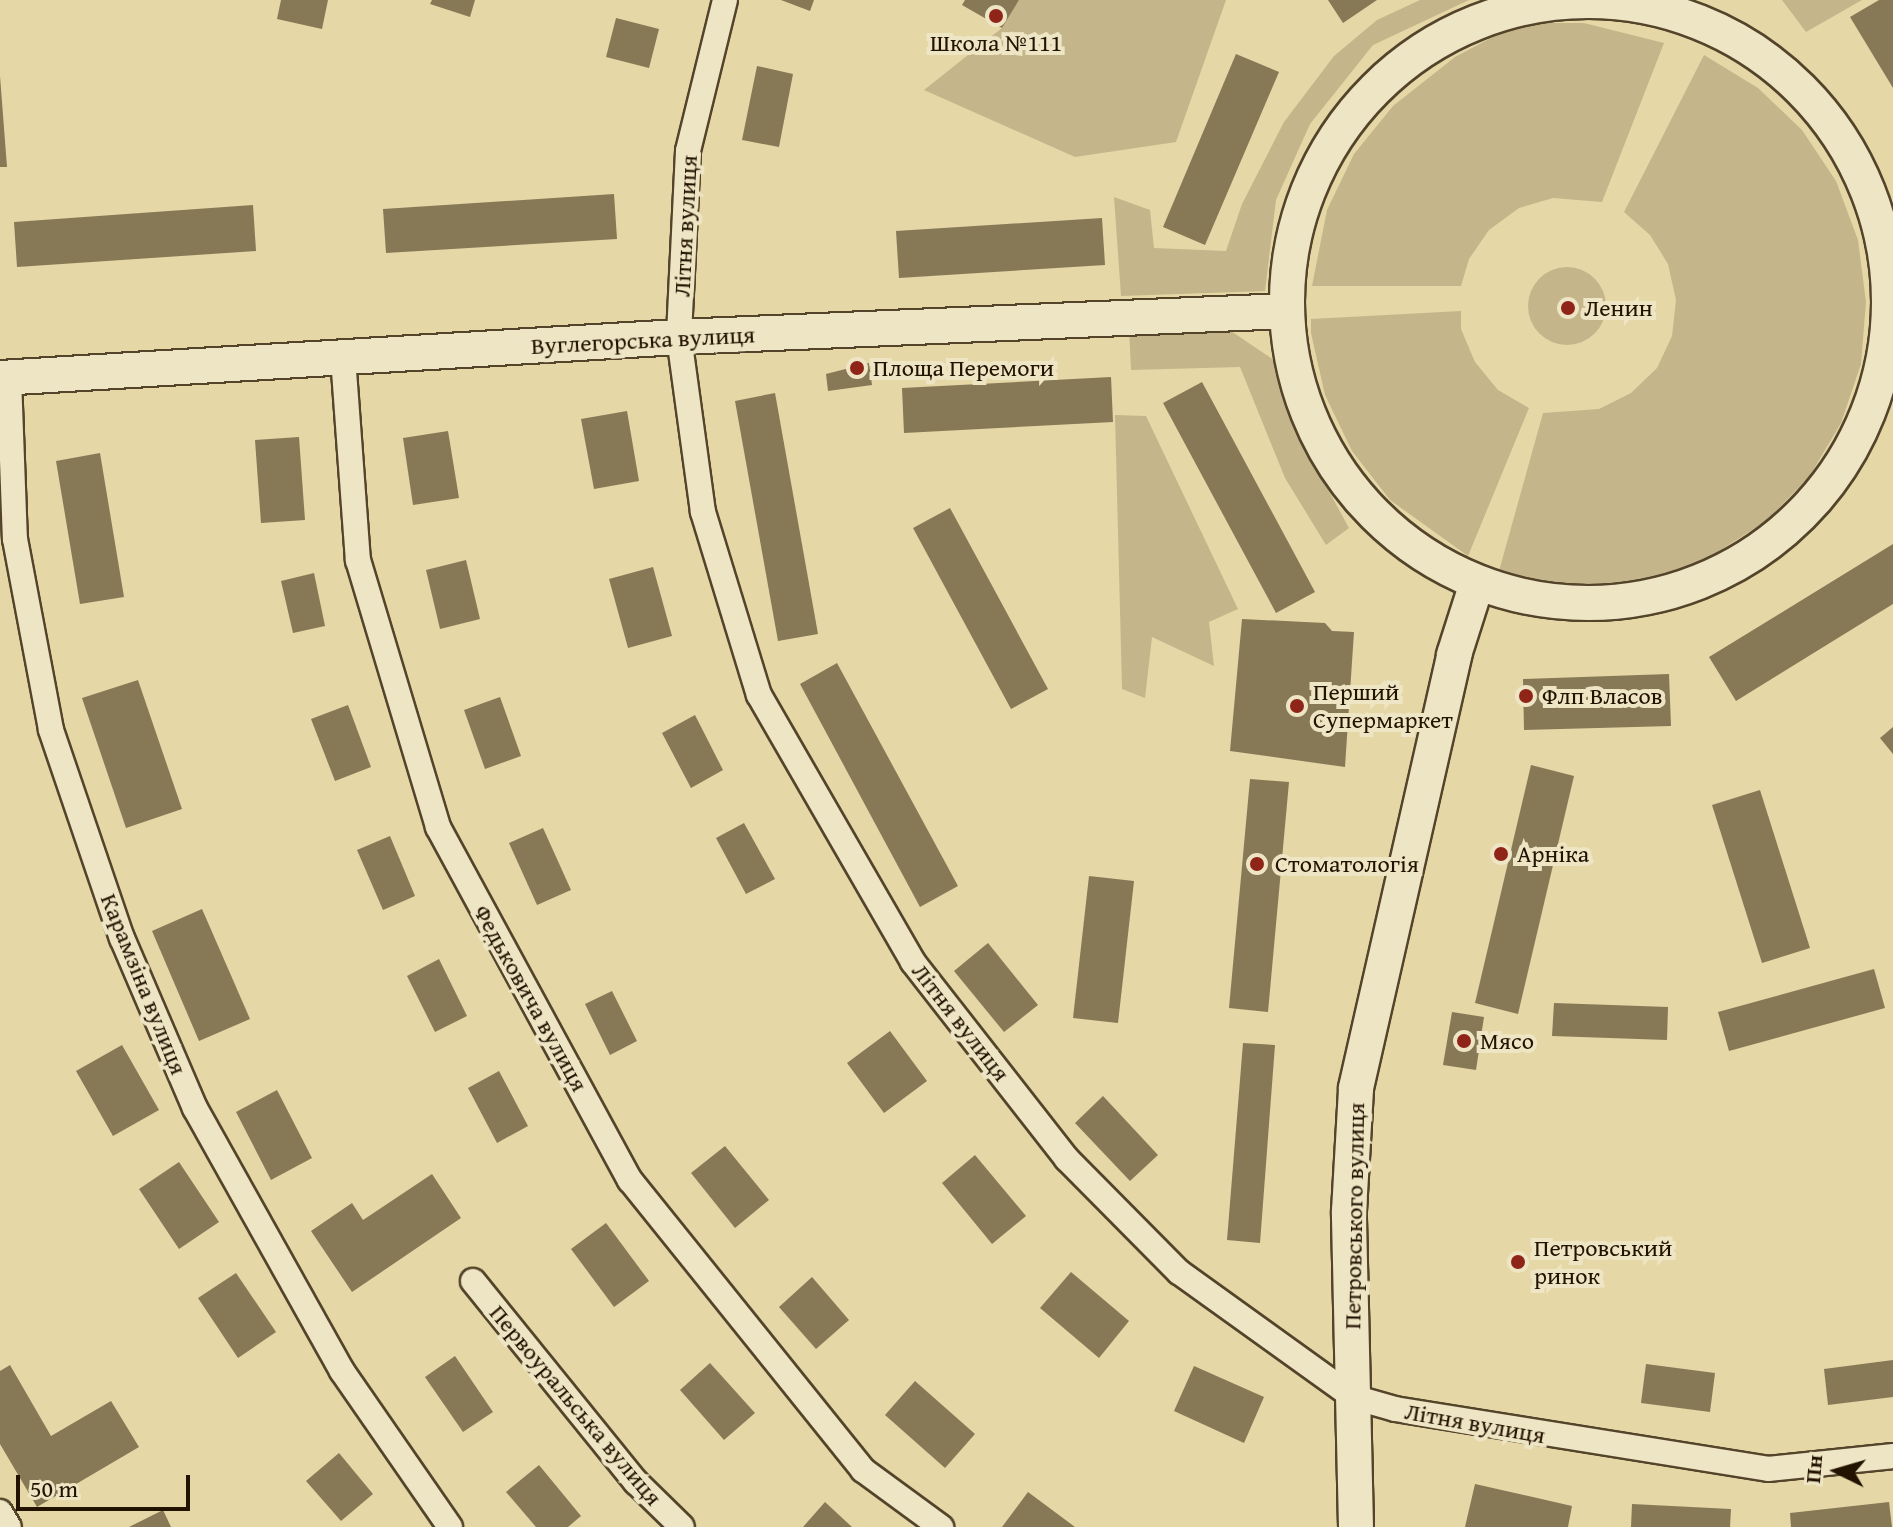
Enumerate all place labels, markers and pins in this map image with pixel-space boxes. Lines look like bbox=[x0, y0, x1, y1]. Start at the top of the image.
marker: Школа №111 bbox=[987, 7, 1005, 25]
place label: Школа №111 bbox=[930, 29, 1062, 57]
place label: Ленин bbox=[1584, 294, 1653, 322]
marker: Ленин bbox=[1559, 299, 1577, 317]
place label: Площа Перемоги bbox=[873, 354, 1054, 382]
marker: Площа Перемоги bbox=[848, 359, 866, 377]
place label: Перший Супермаркет bbox=[1313, 678, 1453, 734]
place label: Флп Власов bbox=[1542, 682, 1662, 710]
marker: Флп Власов bbox=[1517, 687, 1535, 705]
marker: Перший Супермаркет bbox=[1288, 697, 1306, 715]
place label: Арніка bbox=[1517, 840, 1589, 868]
marker: Арніка bbox=[1492, 845, 1510, 863]
place label: Стоматологія bbox=[1275, 850, 1419, 878]
marker: Стоматологія bbox=[1246, 853, 1268, 875]
place label: Мясо bbox=[1480, 1027, 1534, 1055]
marker: Мясо bbox=[1455, 1032, 1473, 1050]
place label: Петровський ринок bbox=[1534, 1234, 1672, 1290]
marker: Петровський ринок bbox=[1509, 1253, 1527, 1271]

